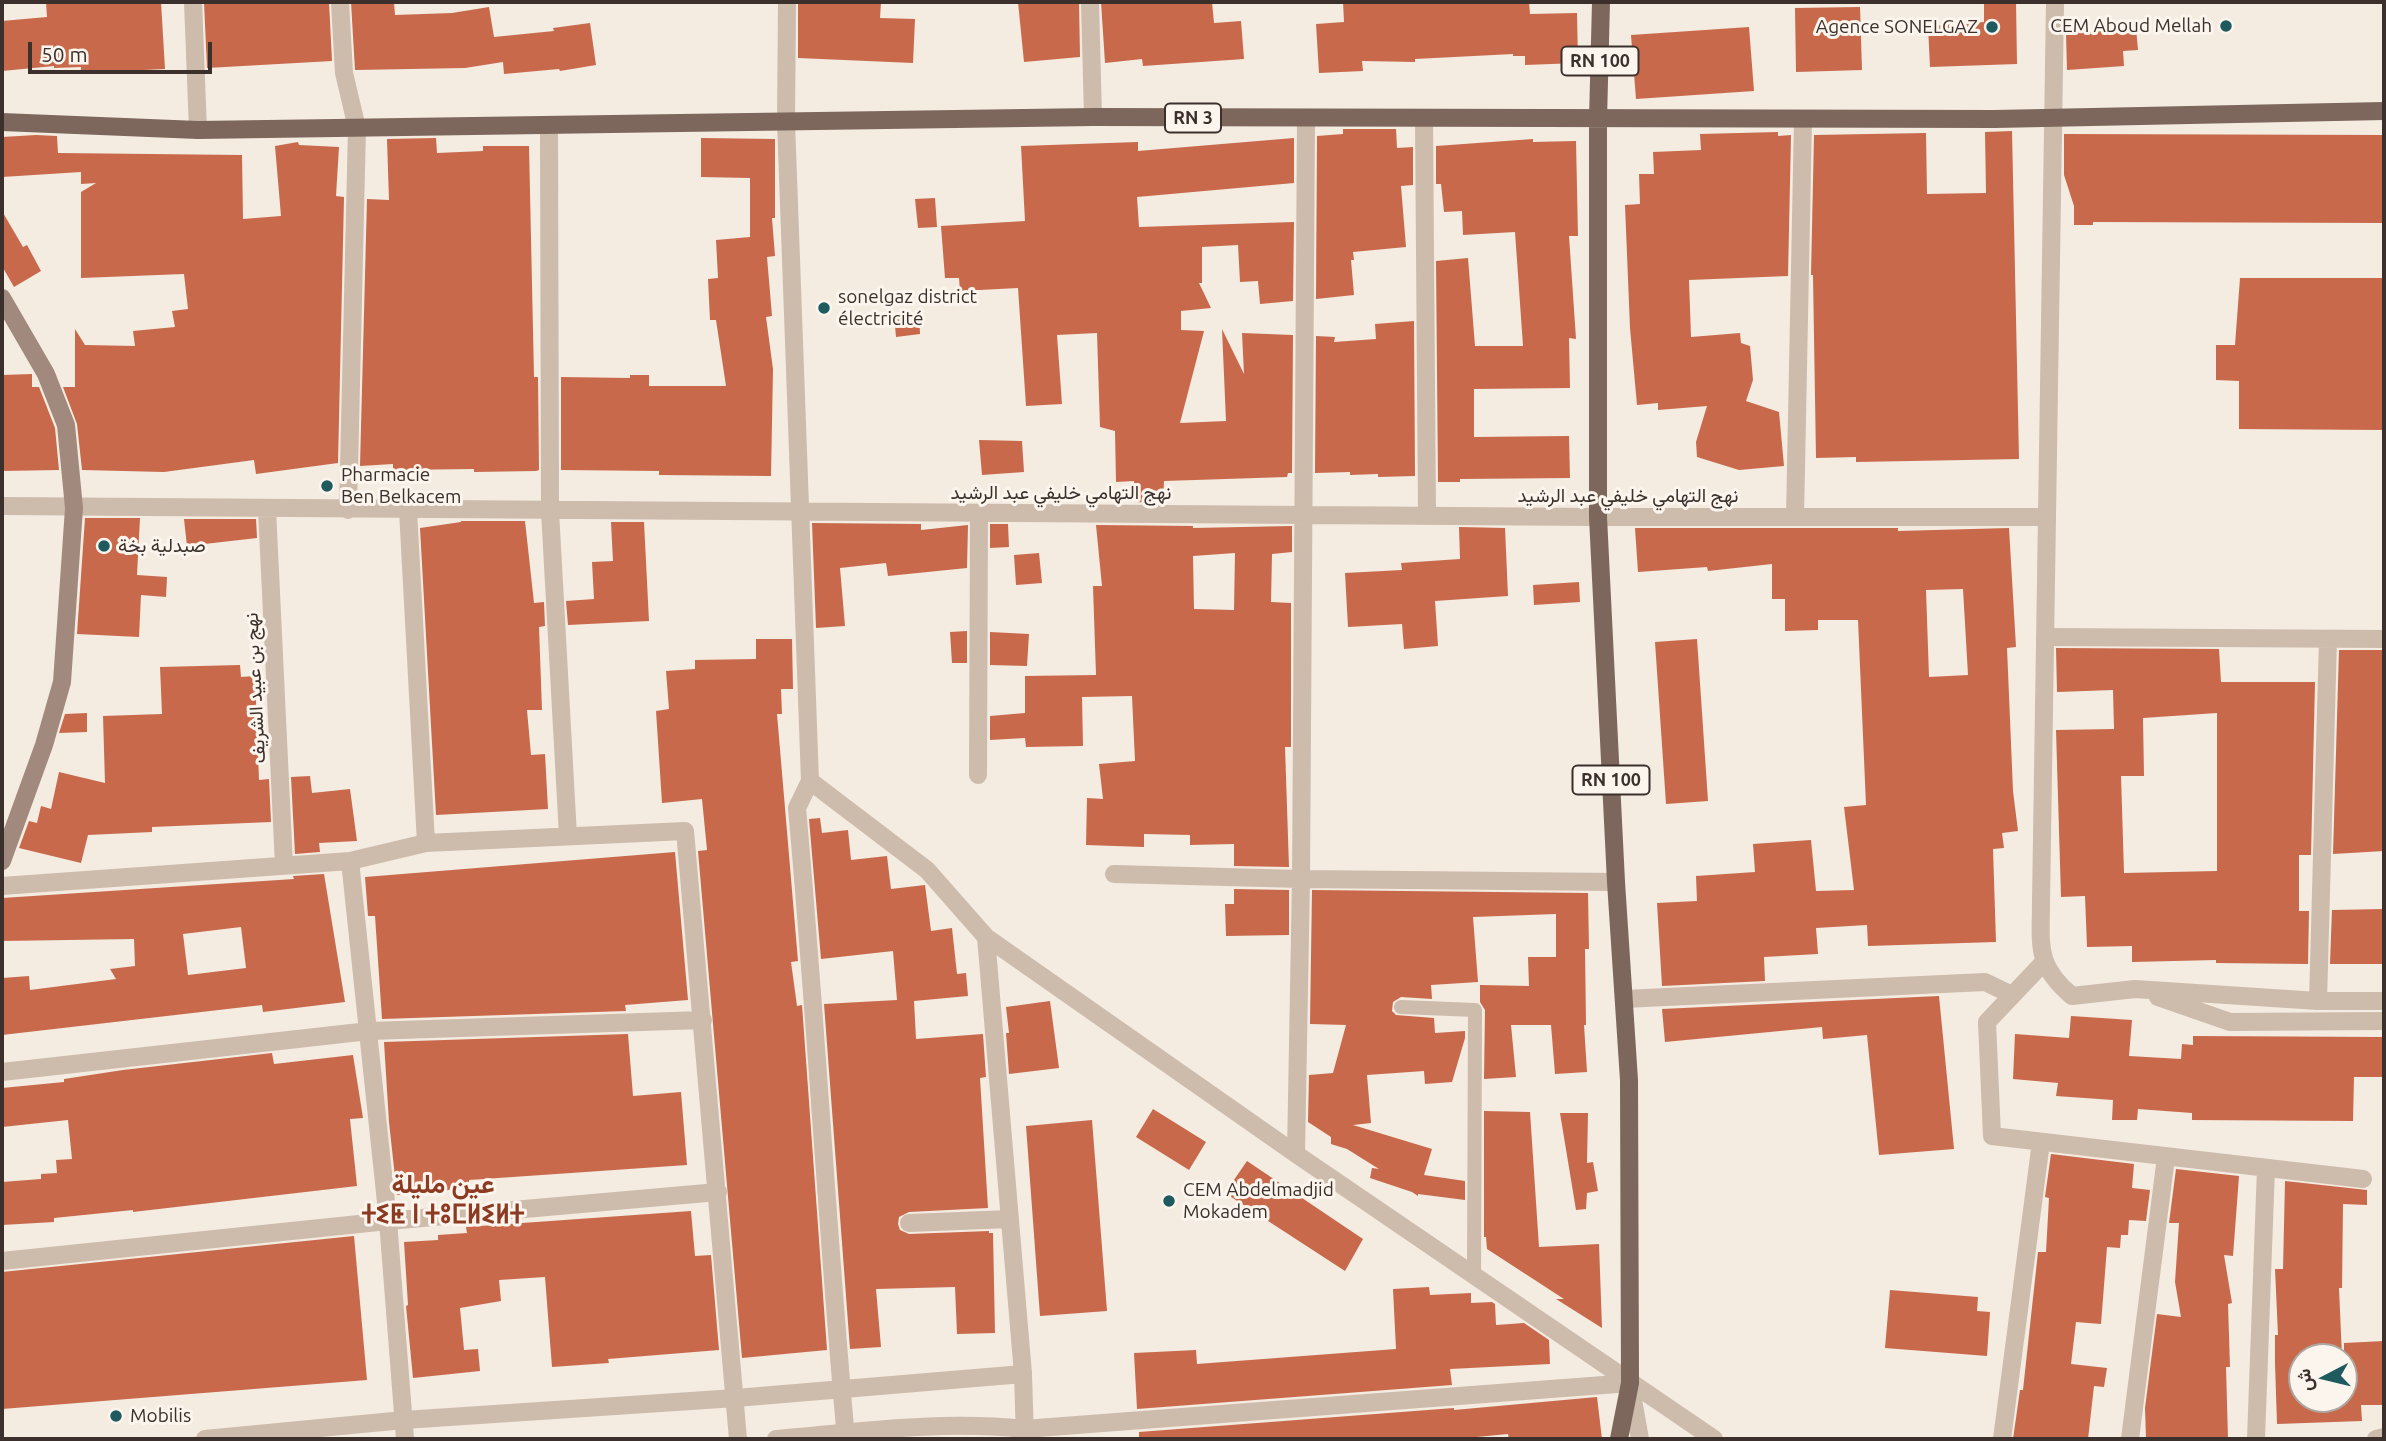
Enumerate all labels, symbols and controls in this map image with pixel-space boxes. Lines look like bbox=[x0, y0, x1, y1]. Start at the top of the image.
place label: CEM Aboud Mellah bbox=[2050, 15, 2212, 37]
place label: Agence SONELGAZ bbox=[1816, 16, 1978, 38]
marker: CEM Aboud Mellah bbox=[2218, 18, 2234, 34]
marker: Agence SONELGAZ bbox=[1984, 19, 2000, 35]
scale bar bbox=[32, 28, 215, 72]
text: 50 m bbox=[41, 42, 88, 66]
road number: RN 100 bbox=[1562, 46, 1638, 76]
road number: RN 3 bbox=[1165, 104, 1221, 132]
place label: sonelgaz district électricité bbox=[838, 286, 977, 330]
marker: sonelgaz district électricité bbox=[816, 300, 832, 316]
place label: Pharmacie Ben Belkacem bbox=[341, 464, 461, 508]
marker: Pharmacie Ben Belkacem bbox=[319, 478, 335, 494]
street label: نهج التهامي خليفي عبد الرشيد bbox=[950, 482, 1172, 504]
street label: نهج التهامي خليفي عبد الرشيد bbox=[1517, 485, 1739, 507]
place label: صبدلية بخة bbox=[118, 535, 206, 557]
marker: صبدلية بخة bbox=[96, 538, 112, 554]
street label: نهج بن عبيد الشريف bbox=[240, 612, 270, 764]
road number: RN 100 bbox=[1572, 766, 1650, 794]
district label: عين مليلة ⵜⵉⵟ ⵏ ⵜⵓⵎⵍⵉⵍⵜ bbox=[362, 1168, 524, 1230]
place label: CEM Abdelmadjid Mokadem bbox=[1183, 1179, 1334, 1223]
marker: CEM Abdelmadjid Mokadem bbox=[1161, 1193, 1177, 1209]
north arrow bbox=[2288, 1343, 2358, 1413]
text: ش bbox=[2292, 1368, 2316, 1393]
place label: Mobilis bbox=[130, 1405, 191, 1427]
marker: Mobilis bbox=[108, 1408, 124, 1424]

